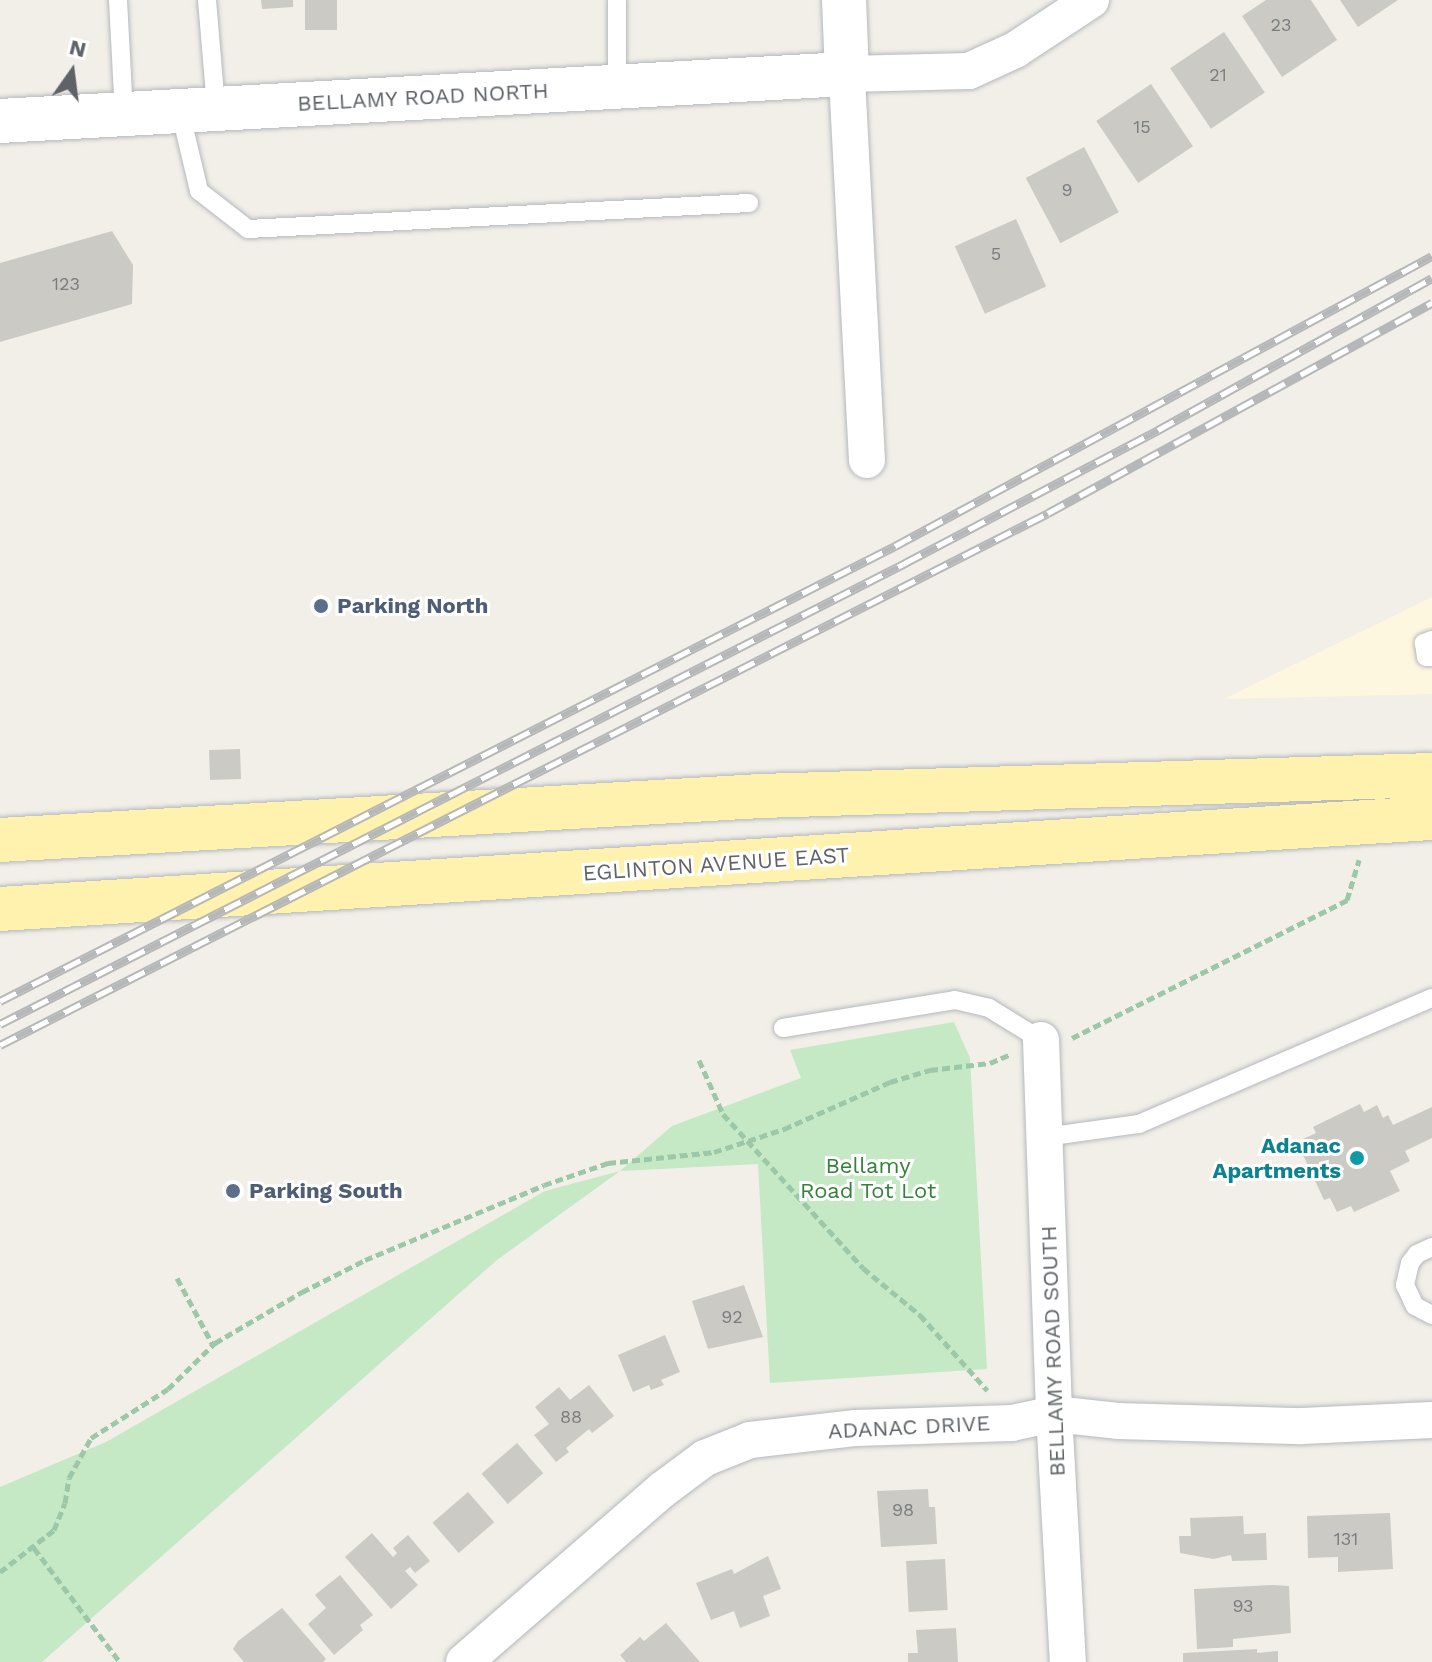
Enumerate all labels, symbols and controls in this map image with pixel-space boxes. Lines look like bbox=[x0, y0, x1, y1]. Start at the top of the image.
house number: 23 bbox=[1271, 14, 1291, 36]
north arrow bbox=[32, 32, 112, 112]
text: N bbox=[67, 34, 89, 62]
house number: 21 bbox=[1209, 64, 1227, 86]
street label: BELLAMY ROAD NORTH bbox=[296, 77, 550, 117]
house number: 15 bbox=[1133, 116, 1151, 138]
house number: 9 bbox=[1061, 179, 1073, 201]
house number: 5 bbox=[991, 243, 1001, 265]
house number: 123 bbox=[52, 273, 80, 295]
place label: Parking North bbox=[337, 593, 488, 619]
marker: Parking North bbox=[312, 597, 330, 615]
street label: EGLINTON AVENUE EAST bbox=[581, 841, 851, 887]
place label: Adanac Apartments bbox=[1213, 1132, 1341, 1184]
marker: Adanac Apartments bbox=[1348, 1149, 1366, 1167]
park label: Bellamy Road Tot Lot bbox=[800, 1152, 936, 1204]
place label: Parking South bbox=[249, 1178, 403, 1204]
marker: Parking South bbox=[224, 1182, 242, 1200]
street label: BELLAMY ROAD SOUTH bbox=[1035, 1225, 1071, 1477]
house number: 92 bbox=[721, 1306, 743, 1328]
house number: 88 bbox=[560, 1406, 582, 1428]
street label: ADANAC DRIVE bbox=[827, 1410, 991, 1444]
house number: 98 bbox=[892, 1499, 914, 1521]
house number: 131 bbox=[1334, 1528, 1358, 1550]
house number: 93 bbox=[1232, 1595, 1254, 1617]

